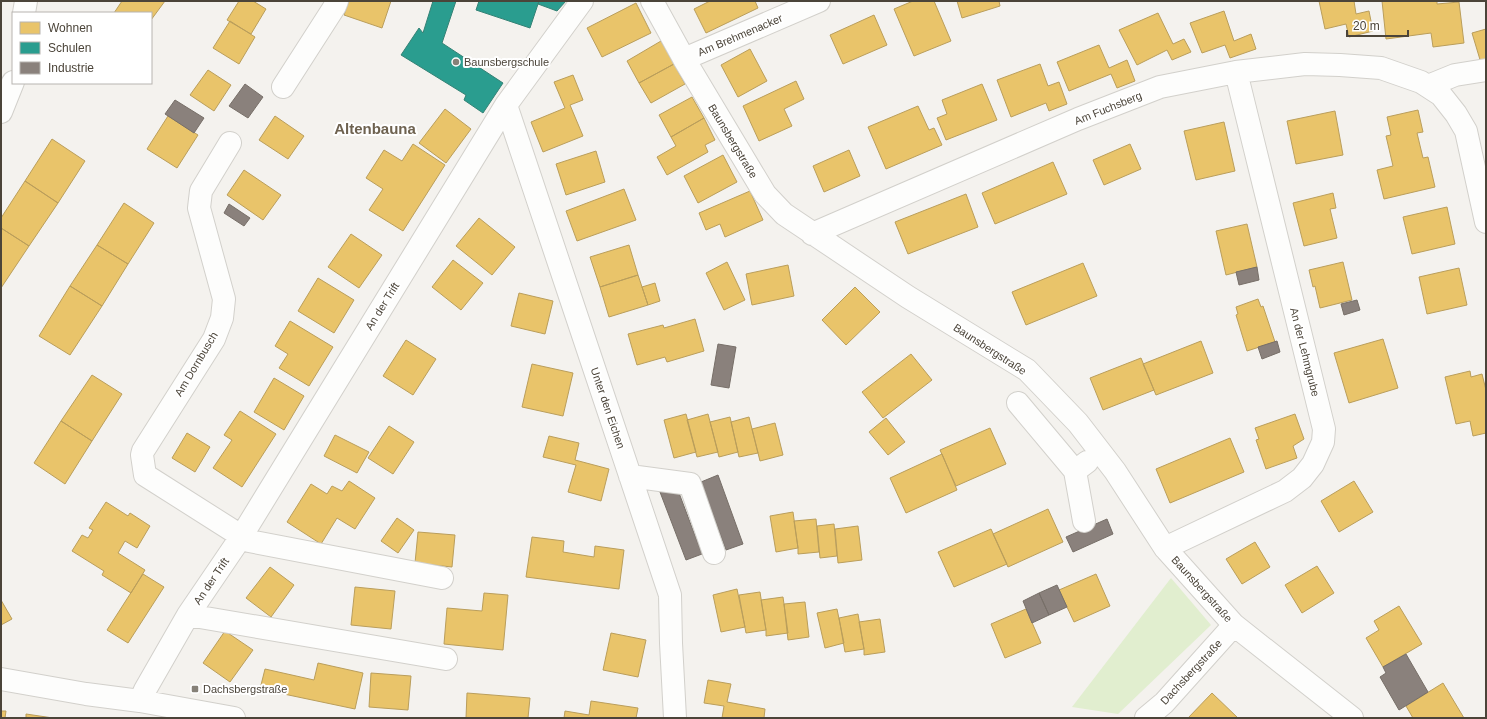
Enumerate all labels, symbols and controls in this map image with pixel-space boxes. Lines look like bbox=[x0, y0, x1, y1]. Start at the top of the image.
legend bbox=[12, 12, 152, 84]
street label: Am Brehmenacker bbox=[696, 12, 785, 58]
scale bar bbox=[1347, 12, 1408, 38]
text: 20 m bbox=[1353, 19, 1380, 33]
text: Wohnen bbox=[48, 21, 92, 35]
text: Schulen bbox=[48, 41, 91, 55]
place label: Baunsbergschule bbox=[464, 56, 549, 68]
marker: Baunsbergschule bbox=[451, 57, 461, 67]
text: Industrie bbox=[48, 61, 94, 75]
street label: Am Fuchsberg bbox=[1073, 89, 1143, 127]
street label: Baunsbergstraße bbox=[706, 102, 760, 180]
district label: Altenbauna bbox=[334, 120, 416, 137]
street label: An der Trift bbox=[363, 280, 401, 332]
street label: An der Lehmgrube bbox=[1288, 306, 1322, 398]
street label: Baunsbergstraße bbox=[951, 321, 1029, 377]
street label: Am Dornbusch bbox=[172, 330, 220, 398]
street label: Unter den Eichen bbox=[588, 366, 628, 450]
street label: Baunsbergstraße bbox=[1169, 554, 1235, 624]
street label: An der Trift bbox=[191, 555, 231, 607]
street label: Dachsbergstraße bbox=[1158, 637, 1224, 707]
place label: Dachsbergstraße bbox=[203, 683, 287, 695]
marker: Dachsbergstraße bbox=[190, 684, 200, 694]

